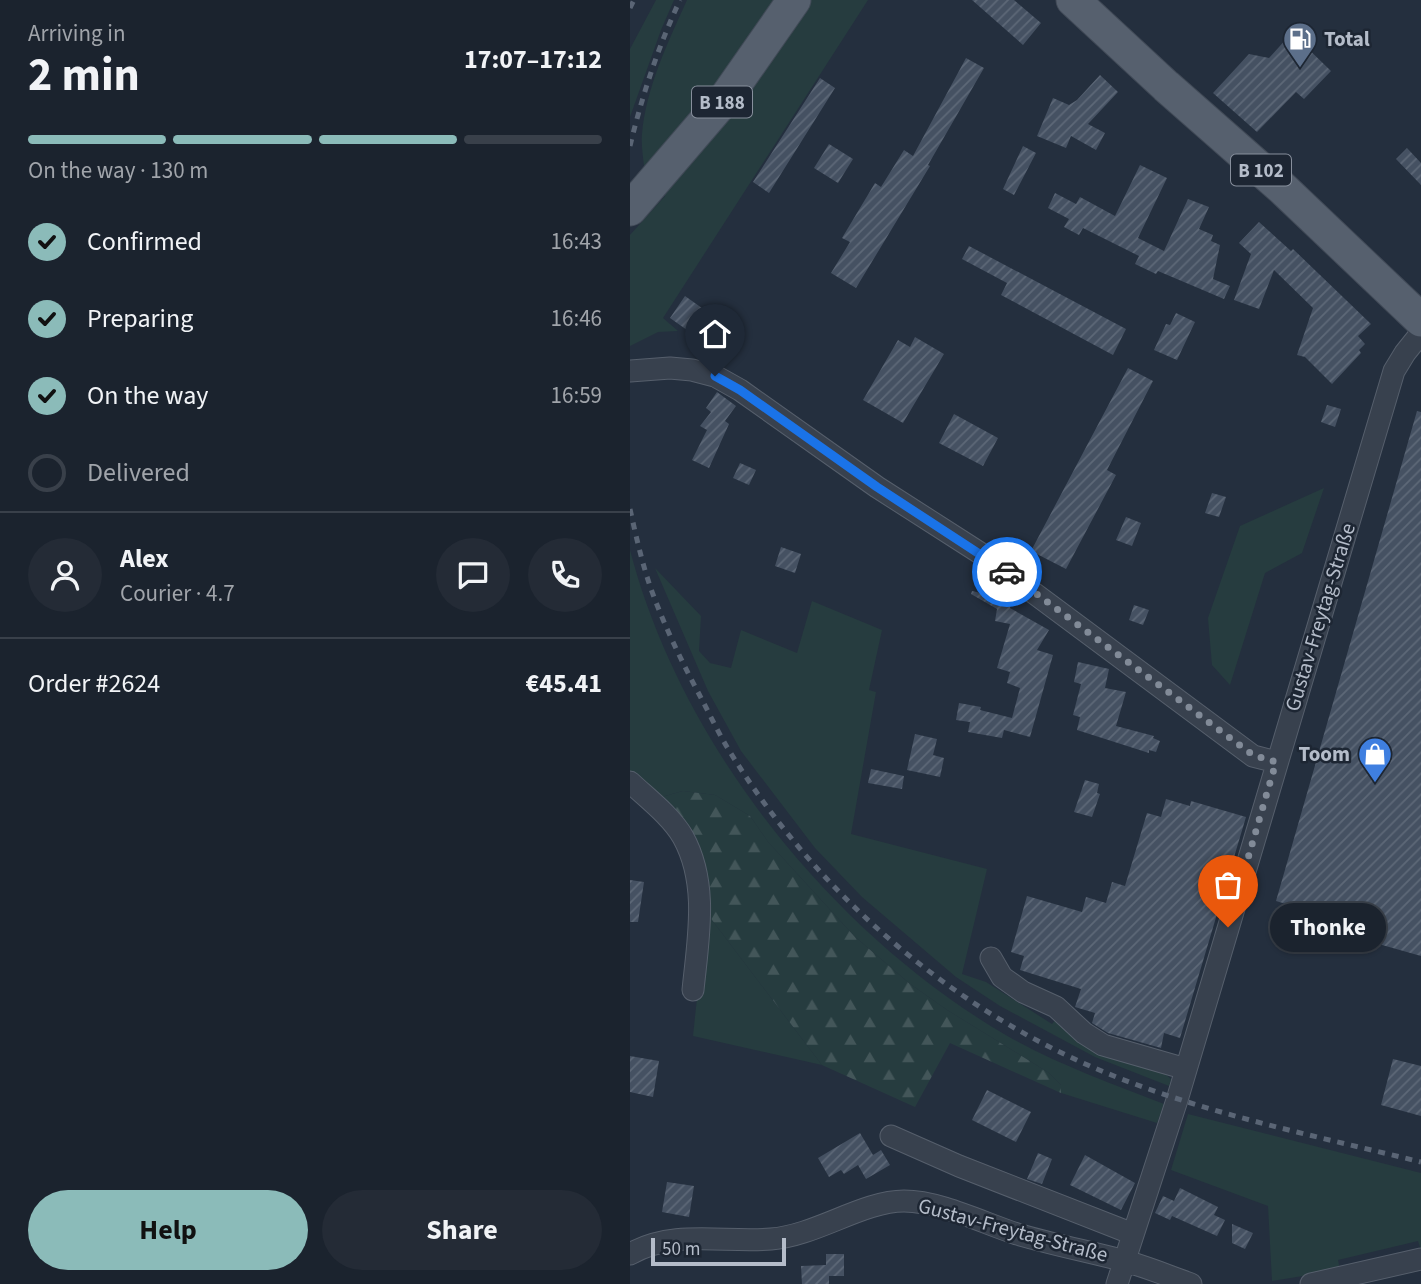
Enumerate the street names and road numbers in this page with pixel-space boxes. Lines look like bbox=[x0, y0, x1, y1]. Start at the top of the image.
road number: B 188 bbox=[692, 86, 752, 118]
road number: B 102 bbox=[1231, 154, 1291, 186]
street label: Gustav-Freytag-Straße bbox=[1277, 519, 1363, 715]
street label: Gustav-Freytag-Straße bbox=[915, 1190, 1111, 1270]

